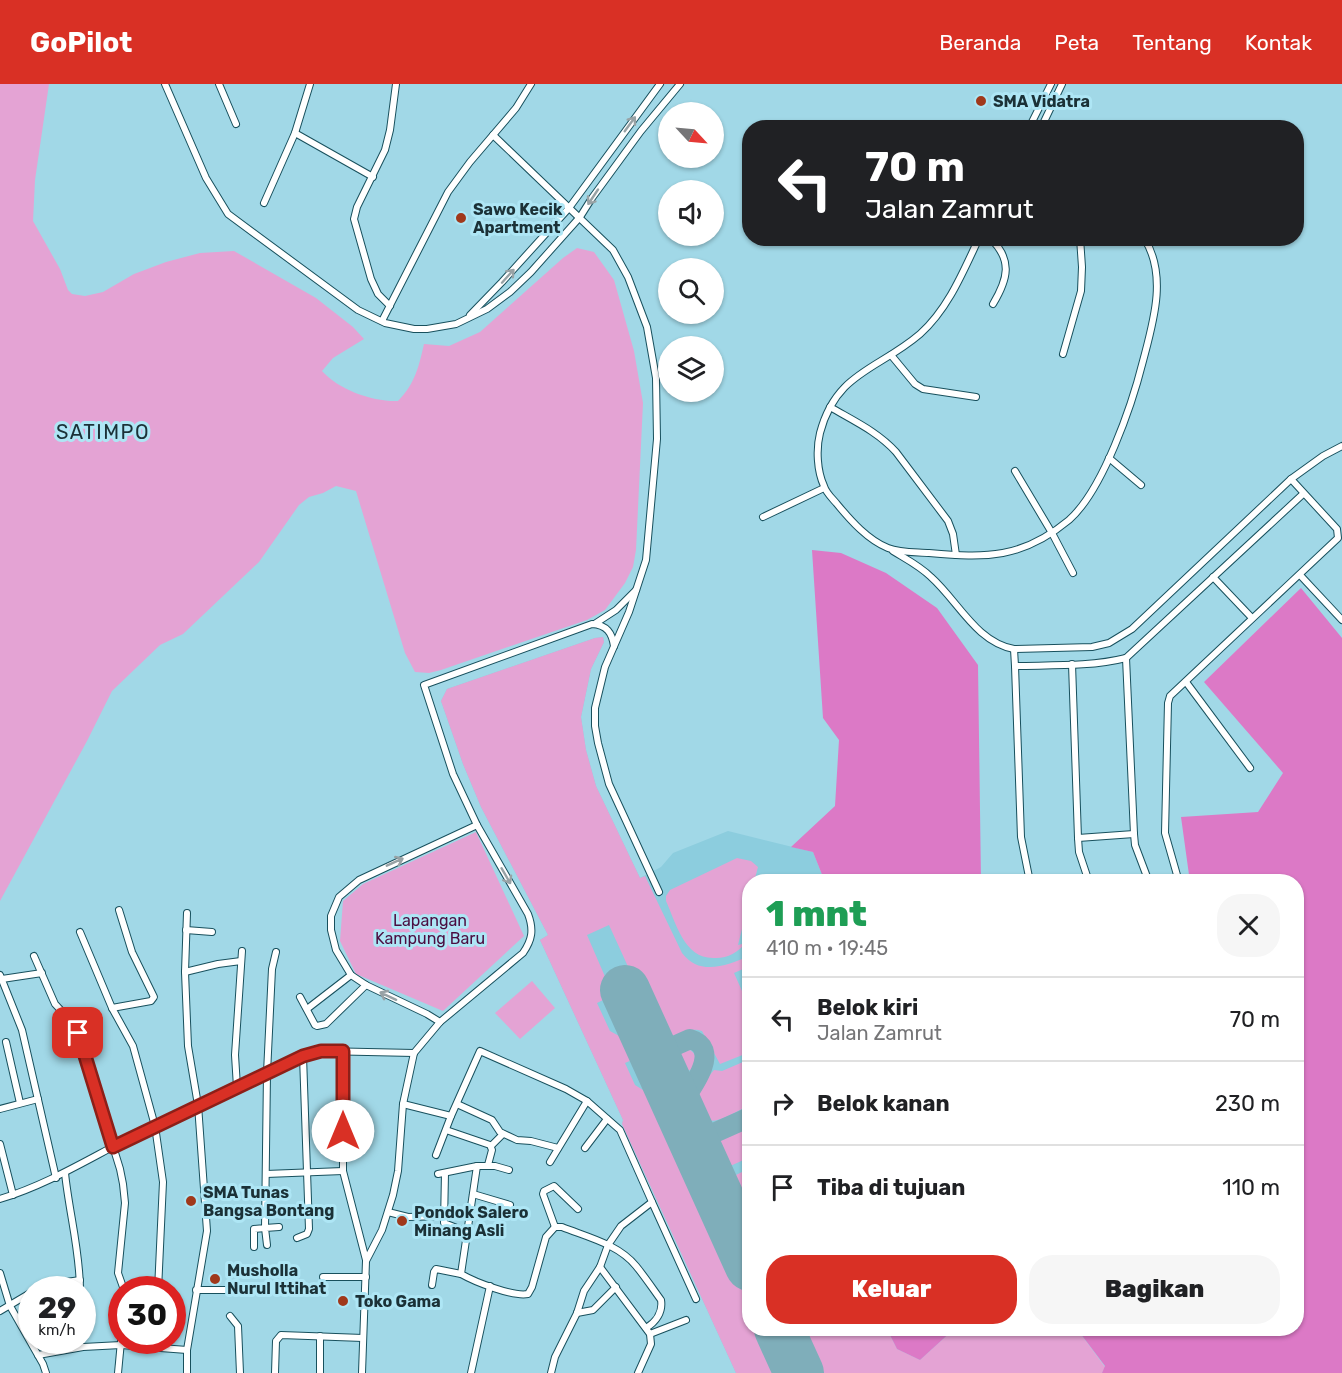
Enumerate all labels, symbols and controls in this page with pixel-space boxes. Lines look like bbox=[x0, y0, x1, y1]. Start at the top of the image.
text: GoPilot bbox=[30, 26, 132, 59]
text: Beranda bbox=[939, 30, 1021, 55]
text: Peta bbox=[1054, 30, 1099, 55]
text: Tentang bbox=[1132, 30, 1212, 55]
text: Kontak bbox=[1245, 30, 1312, 55]
place label: SMA Vidatra bbox=[993, 92, 1090, 111]
marker: SMA Vidatra bbox=[974, 94, 988, 108]
north arrow bbox=[658, 102, 724, 168]
map controls bbox=[658, 102, 724, 402]
one-way arrow bbox=[624, 116, 637, 132]
text: 70 m bbox=[865, 142, 965, 192]
icon: left bbox=[766, 144, 844, 222]
button: sound bbox=[658, 180, 724, 246]
one-way arrow bbox=[587, 188, 599, 205]
text: Jalan Zamrut bbox=[865, 193, 1034, 225]
place label: Sawo Kecik Apartment bbox=[473, 200, 563, 237]
marker: Sawo Kecik Apartment bbox=[454, 211, 468, 225]
button: search bbox=[658, 258, 724, 324]
one-way arrow bbox=[501, 269, 515, 284]
button: layers bbox=[658, 336, 724, 402]
district label: SATIMPO bbox=[56, 420, 150, 444]
one-way arrow bbox=[386, 856, 404, 867]
one-way arrow bbox=[500, 867, 512, 884]
text: 1 mnt bbox=[766, 892, 867, 935]
button: close bbox=[1217, 894, 1280, 957]
park label: Lapangan Kampung Baru bbox=[375, 911, 485, 948]
text: 410 m · 19:45 bbox=[766, 936, 888, 960]
one-way arrow bbox=[380, 989, 398, 1001]
text: Belok kiri bbox=[817, 994, 918, 1021]
icon: left bbox=[766, 1003, 799, 1036]
text: 70 m bbox=[1230, 1006, 1280, 1033]
pin bbox=[52, 1007, 103, 1058]
icon: arrive bbox=[61, 1016, 94, 1049]
text: Jalan Zamrut bbox=[817, 1021, 942, 1045]
icon: right bbox=[766, 1087, 799, 1120]
text: Belok kanan bbox=[817, 1090, 950, 1117]
text: 230 m bbox=[1215, 1090, 1280, 1117]
position arrow bbox=[311, 1099, 375, 1163]
icon: arrive bbox=[766, 1171, 799, 1204]
text: Tiba di tujuan bbox=[817, 1174, 965, 1201]
text: 110 m bbox=[1222, 1174, 1280, 1201]
place label: SMA Tunas Bangsa Bontang bbox=[203, 1183, 334, 1220]
marker: SMA Tunas Bangsa Bontang bbox=[184, 1194, 198, 1208]
place label: Pondok Salero Minang Asli bbox=[414, 1203, 529, 1240]
marker: Pondok Salero Minang Asli bbox=[395, 1214, 409, 1228]
button: Keluar bbox=[766, 1255, 1017, 1324]
button: Bagikan bbox=[1029, 1255, 1280, 1324]
place label: Musholla Nurul Ittihat bbox=[227, 1261, 327, 1298]
marker: Musholla Nurul Ittihat bbox=[208, 1272, 222, 1286]
speed limit sign: 30 bbox=[108, 1276, 186, 1354]
text: 29 bbox=[38, 1290, 76, 1326]
place label: Toko Gama bbox=[355, 1292, 441, 1311]
marker: Toko Gama bbox=[336, 1294, 350, 1308]
text: km/h bbox=[38, 1321, 76, 1339]

